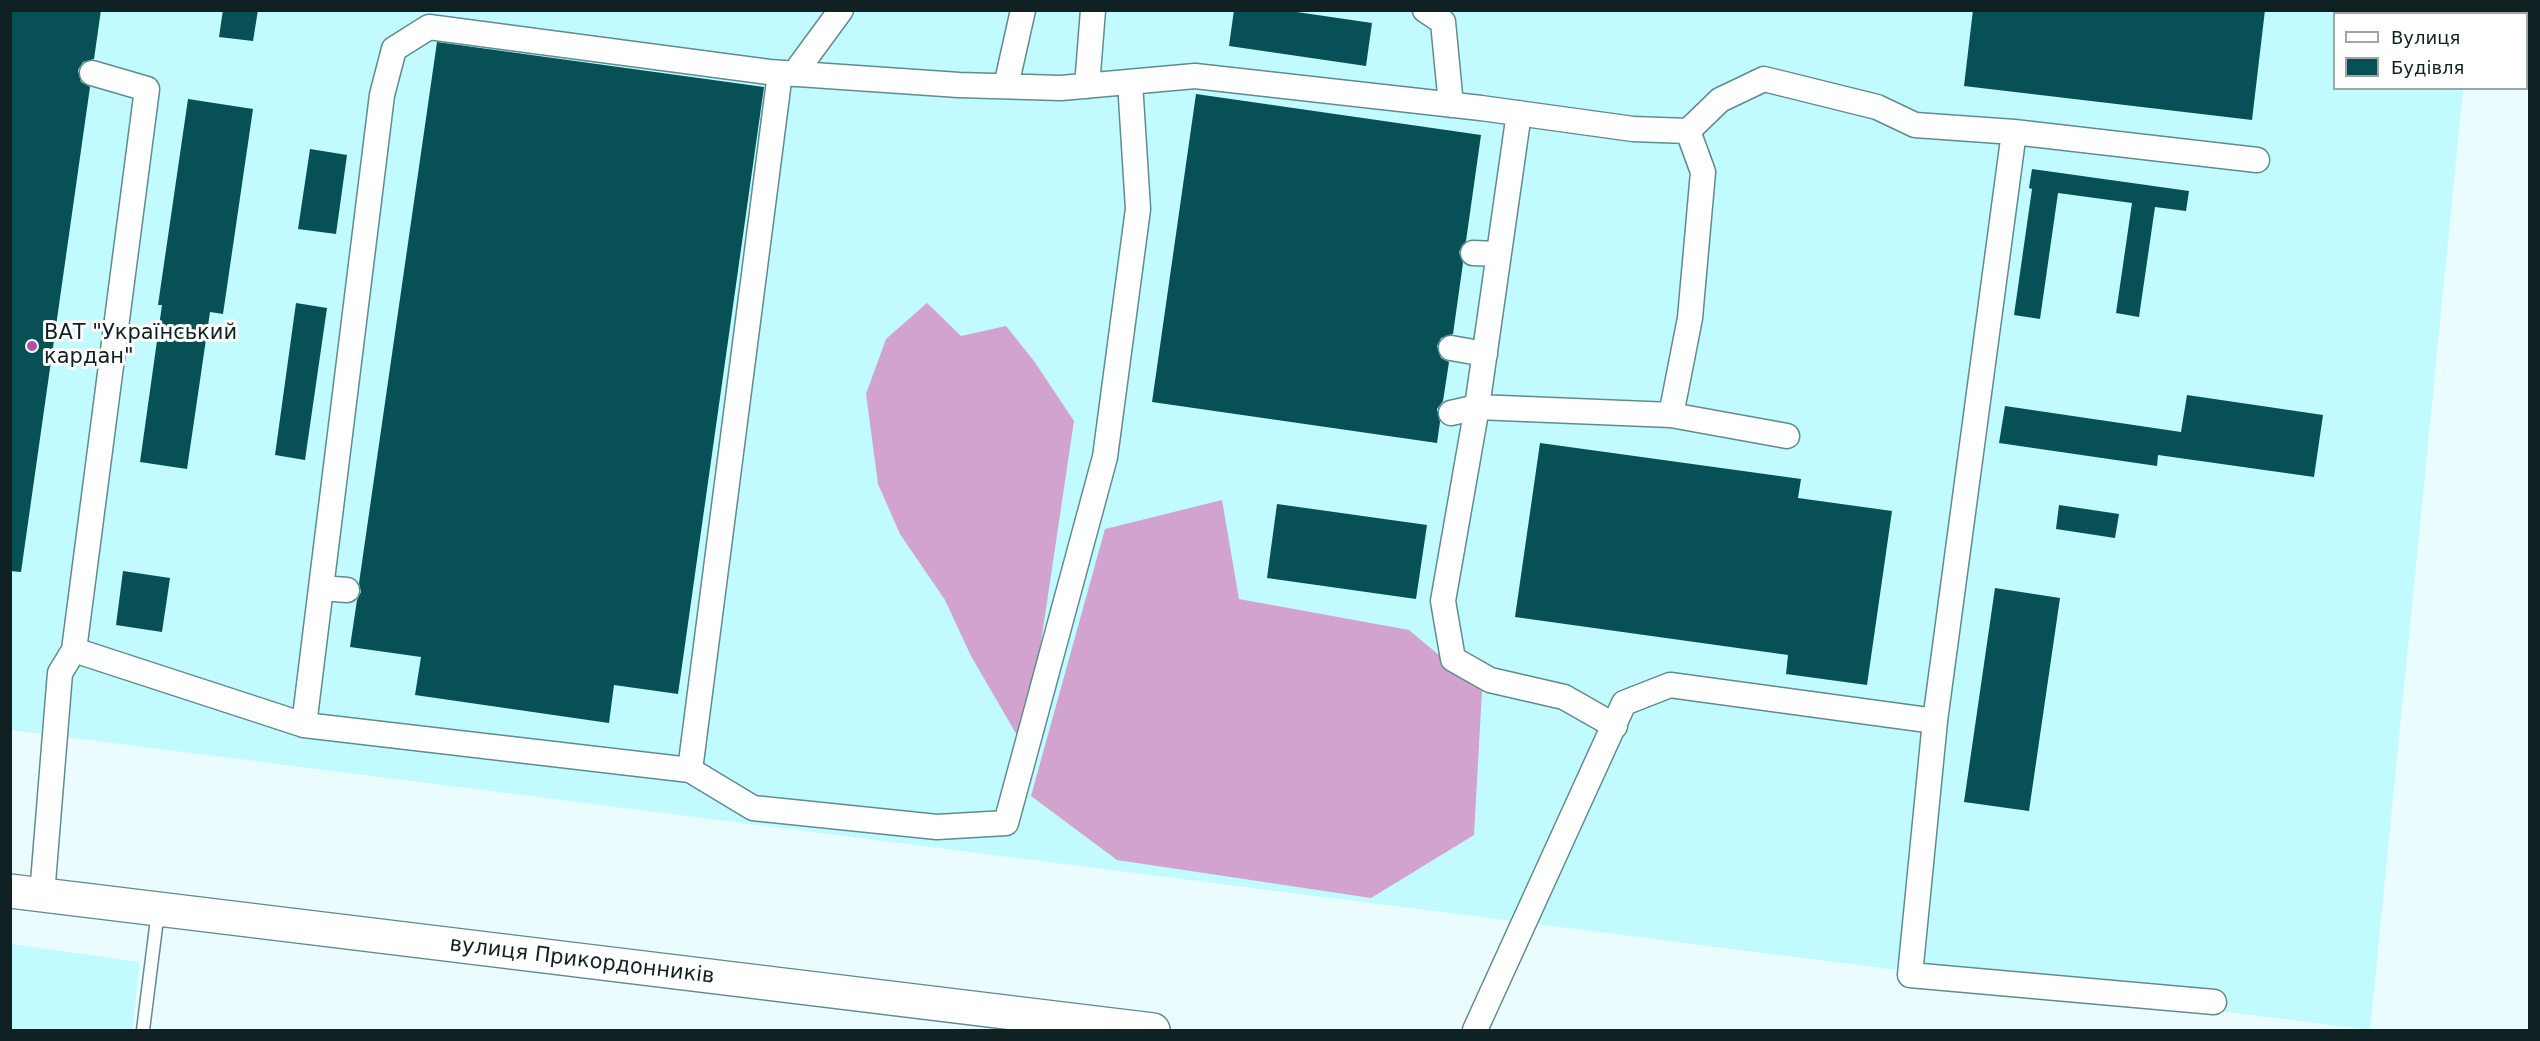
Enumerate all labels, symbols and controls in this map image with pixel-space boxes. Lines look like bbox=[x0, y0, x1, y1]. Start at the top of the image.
legend bbox=[2333, 12, 2528, 90]
text: Вулиця bbox=[2391, 27, 2460, 48]
text: Будівля bbox=[2391, 57, 2464, 78]
place label: ВАТ "Український кардан" bbox=[44, 321, 237, 371]
marker: ВАТ "Український кардан" bbox=[25, 339, 39, 353]
street label: вулиця Прикордонників bbox=[448, 932, 716, 990]

